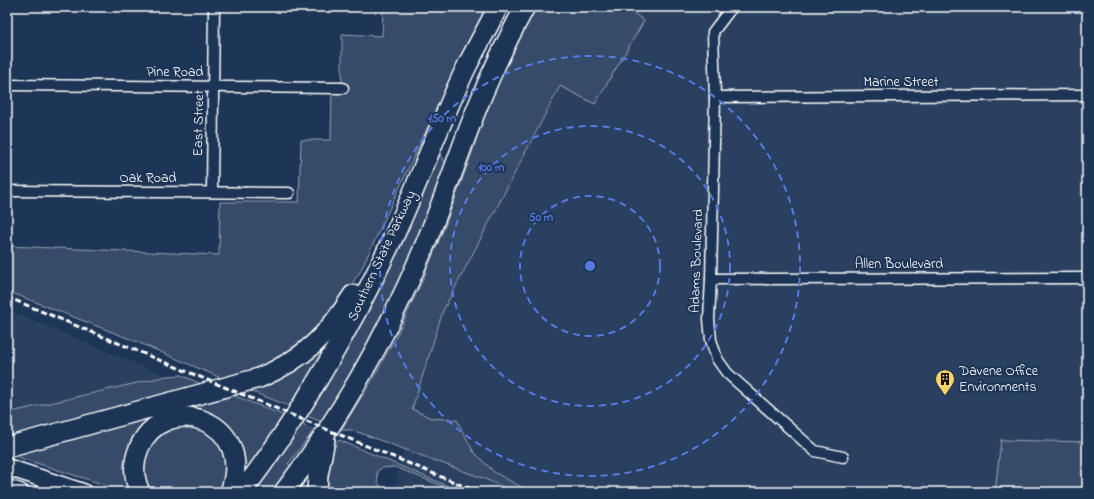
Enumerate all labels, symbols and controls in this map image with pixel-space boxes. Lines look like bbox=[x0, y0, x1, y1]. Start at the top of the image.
street label: Pine Road bbox=[147, 62, 204, 83]
street label: Marine Street bbox=[864, 72, 939, 93]
street label: East Street bbox=[188, 89, 210, 157]
text: 150 m bbox=[428, 110, 457, 128]
text: 100 m bbox=[478, 159, 505, 177]
street label: Oak Road bbox=[120, 168, 177, 189]
street label: Southern State Parkway bbox=[342, 187, 423, 325]
text: 50 m bbox=[529, 209, 554, 227]
street label: Adams Boulevard bbox=[685, 209, 709, 313]
street label: Allen Boulevard bbox=[855, 254, 943, 275]
centre of rings bbox=[583, 259, 597, 273]
place label: Davene Office Environments bbox=[958, 361, 1039, 398]
building icon: Davene Office Environments bbox=[934, 368, 956, 396]

